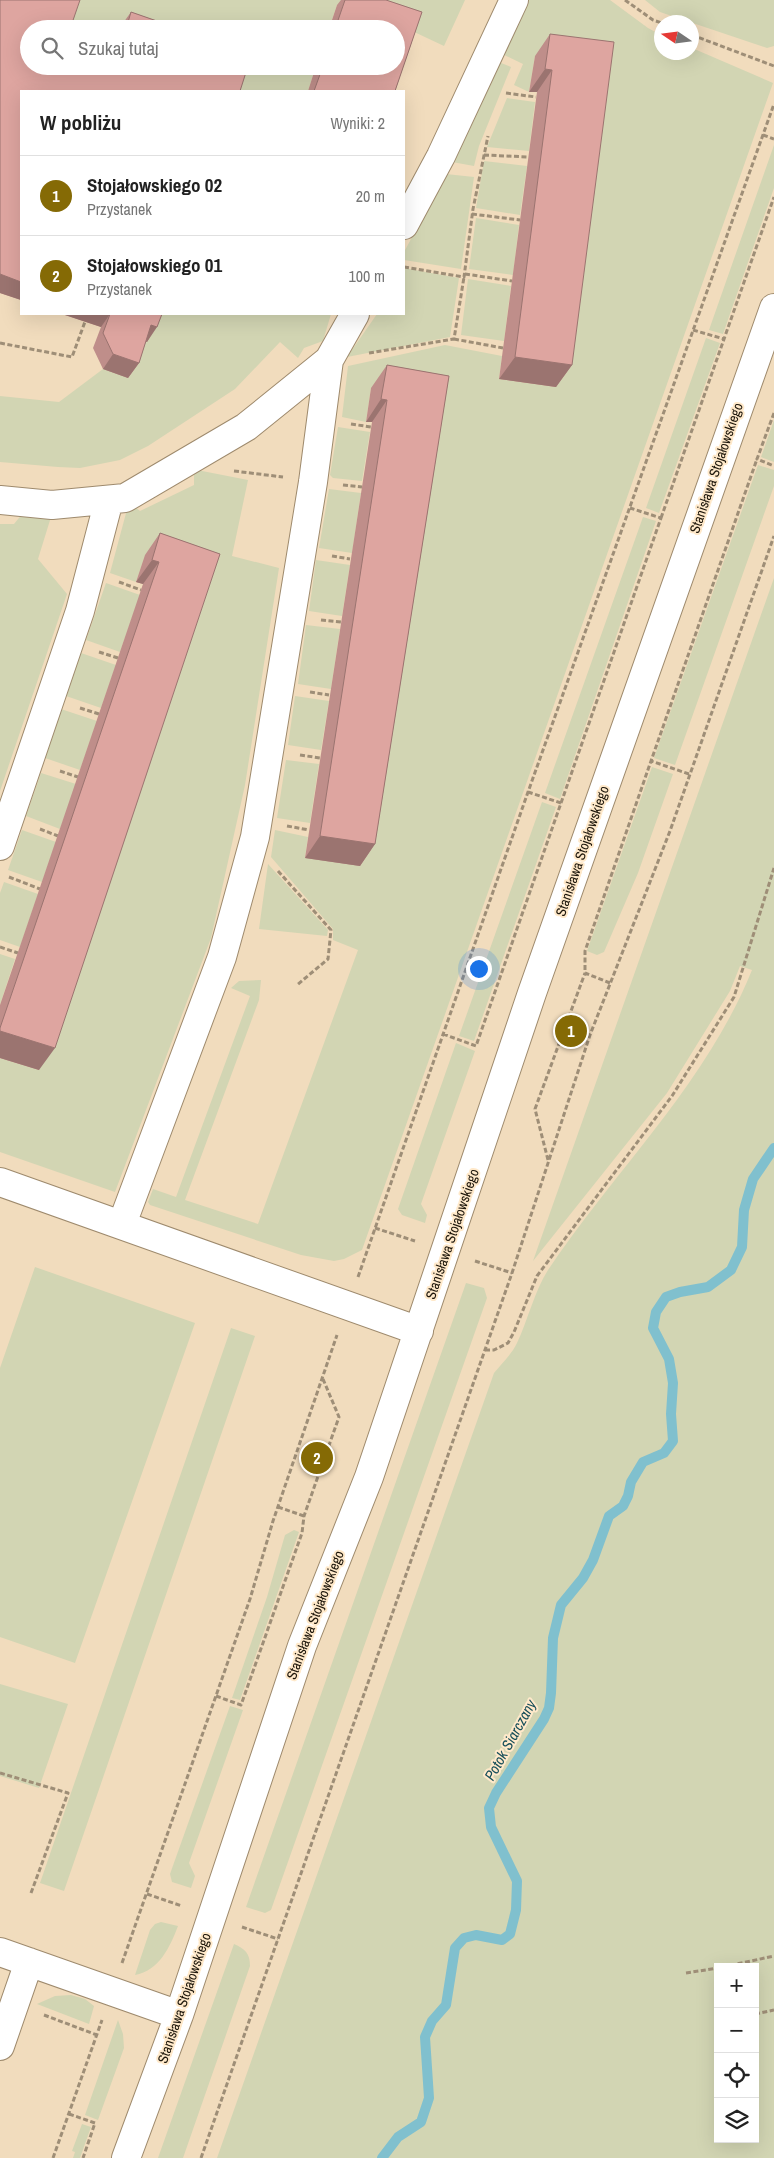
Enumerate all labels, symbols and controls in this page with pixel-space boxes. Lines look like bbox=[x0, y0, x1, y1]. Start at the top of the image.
north arrow bbox=[654, 15, 699, 60]
search box bbox=[20, 20, 405, 75]
icon: search bbox=[38, 34, 66, 62]
text: Szukaj tutaj bbox=[78, 35, 159, 61]
text: W pobliżu bbox=[40, 108, 121, 137]
text: Wyniki: 2 bbox=[330, 112, 385, 134]
text: Stojałowskiego 02 bbox=[87, 172, 222, 198]
text: 1 bbox=[52, 185, 60, 207]
text: 20 m bbox=[356, 185, 385, 207]
text: Przystanek bbox=[87, 198, 152, 220]
text: Stojałowskiego 01 bbox=[87, 252, 222, 278]
text: 2 bbox=[52, 265, 60, 287]
text: 100 m bbox=[349, 265, 385, 287]
text: Przystanek bbox=[87, 278, 152, 300]
street label: Stanisława Stojałowskiego bbox=[685, 401, 747, 535]
street label: Stanisława Stojałowskiego bbox=[551, 784, 613, 918]
your location bbox=[466, 956, 492, 982]
pin: 1 bbox=[555, 1012, 587, 1050]
street label: Stanisława Stojałowskiego bbox=[421, 1167, 483, 1301]
pin: 2 bbox=[301, 1439, 333, 1477]
street label: Stanisława Stojałowskiego bbox=[282, 1548, 348, 1682]
water label: Potok Siarczany bbox=[479, 1695, 541, 1784]
street label: Stanisława Stojałowskiego bbox=[153, 1931, 215, 2065]
map controls bbox=[714, 1963, 759, 2143]
button: + bbox=[714, 1963, 759, 2008]
button: − bbox=[714, 2008, 759, 2053]
button: locate bbox=[714, 2053, 759, 2098]
button: layers bbox=[714, 2098, 759, 2143]

